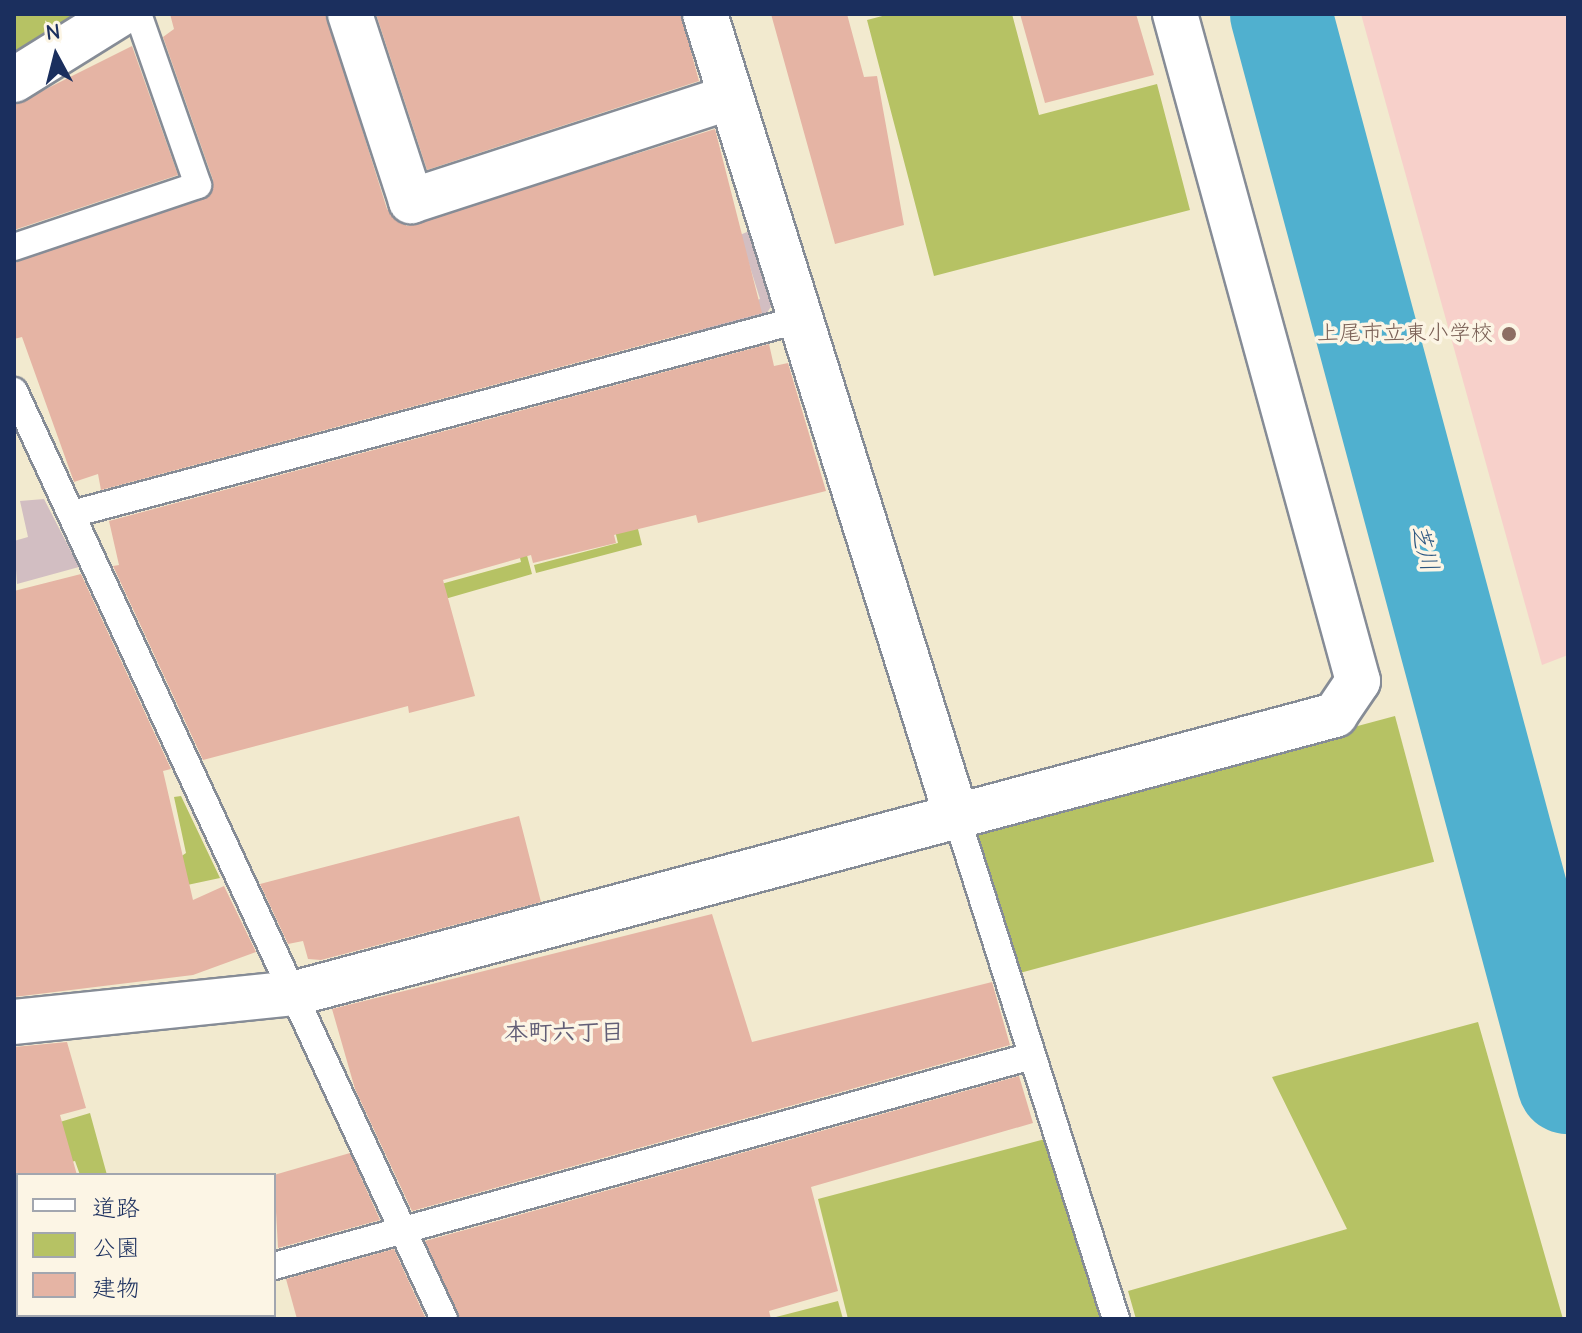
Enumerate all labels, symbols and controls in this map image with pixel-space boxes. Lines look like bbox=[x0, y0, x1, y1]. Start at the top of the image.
north arrow bbox=[16, 16, 96, 96]
text: N bbox=[44, 18, 62, 46]
place label: 上尾市立東小学校 bbox=[1317, 321, 1493, 347]
marker: 上尾市立東小学校 bbox=[1500, 325, 1518, 343]
water label: 芝川 bbox=[1404, 521, 1444, 575]
district label: 本町六丁目 bbox=[504, 1019, 624, 1047]
legend bbox=[16, 1173, 276, 1317]
text: 道路 bbox=[92, 1194, 140, 1222]
text: 公園 bbox=[92, 1234, 140, 1262]
text: 建物 bbox=[92, 1274, 140, 1302]

